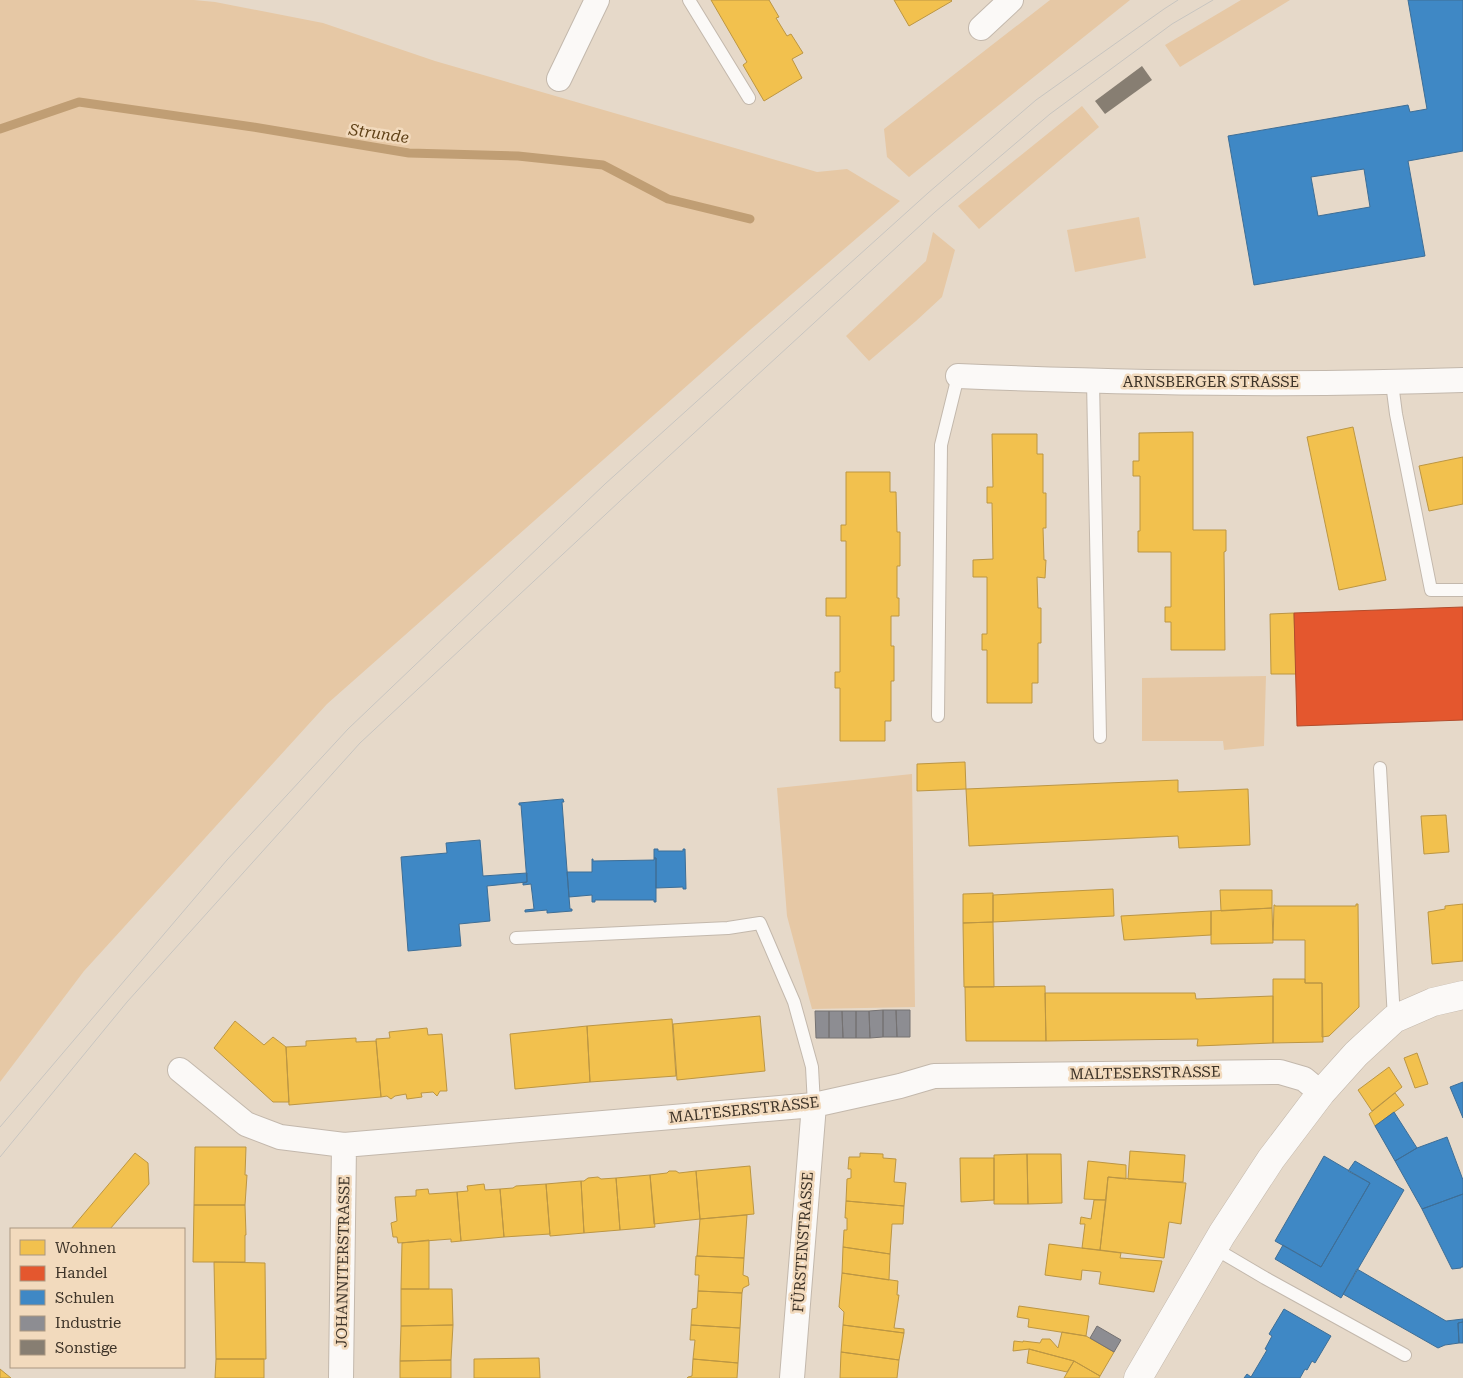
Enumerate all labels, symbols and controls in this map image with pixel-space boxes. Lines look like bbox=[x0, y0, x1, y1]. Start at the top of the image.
water label: Strunde bbox=[347, 120, 410, 147]
street label: ARNSBERGER STRASSE bbox=[1123, 373, 1299, 391]
street label: MALTESERSTRASSE bbox=[1069, 1063, 1221, 1083]
street label: MALTESERSTRASSE bbox=[668, 1093, 820, 1127]
street label: FÜRSTENSTRASSE bbox=[789, 1171, 817, 1313]
street label: JOHANNITERSTRASSE bbox=[333, 1176, 353, 1348]
legend bbox=[10, 1228, 185, 1368]
text: Wohnen bbox=[55, 1239, 116, 1257]
text: Handel bbox=[55, 1264, 108, 1282]
text: Schulen bbox=[55, 1289, 115, 1307]
text: Industrie bbox=[55, 1314, 121, 1332]
text: Sonstige bbox=[55, 1339, 117, 1357]

